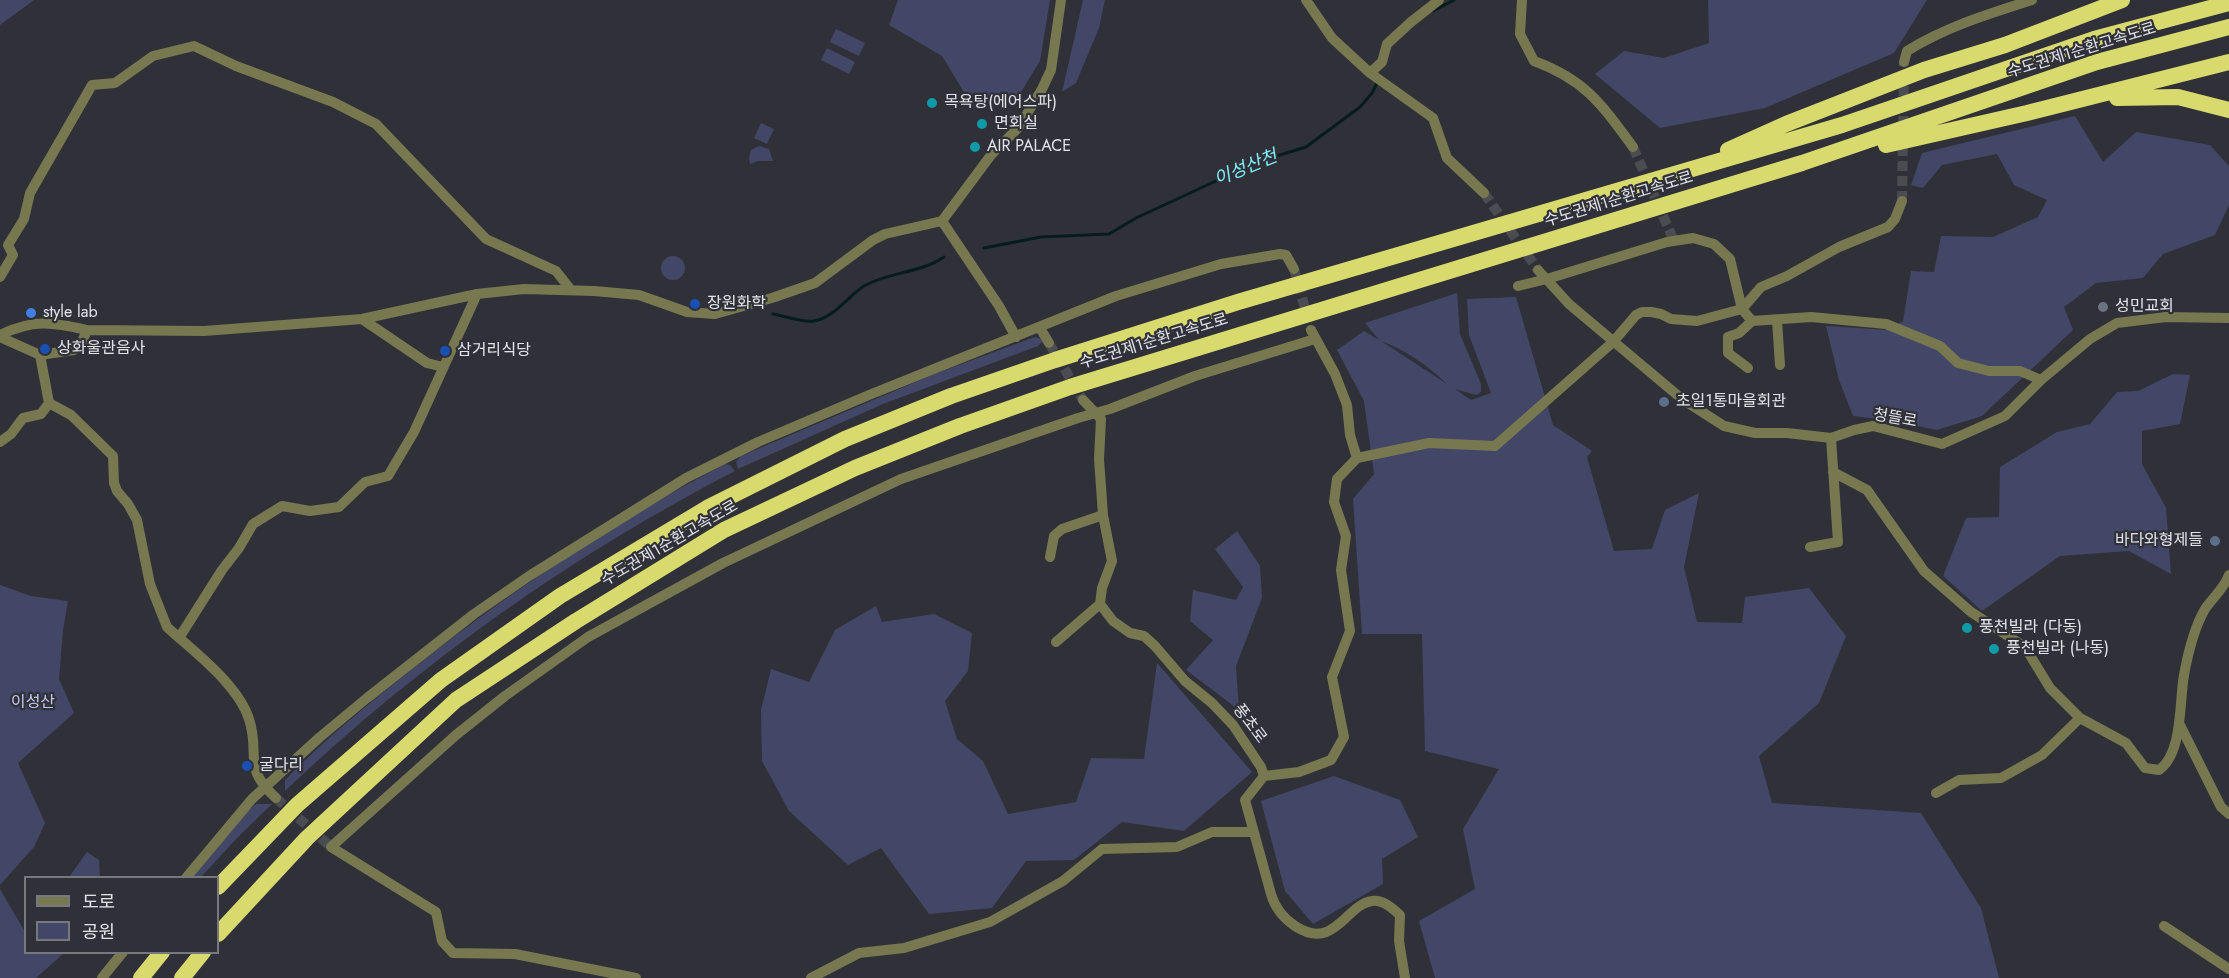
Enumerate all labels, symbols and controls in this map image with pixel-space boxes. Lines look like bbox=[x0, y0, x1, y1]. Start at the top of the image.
street label: 수도권제1순환고속도로 bbox=[2005, 19, 2159, 83]
place label: 목욕탕(에어스파) bbox=[944, 93, 1057, 113]
marker: 목욕탕(에어스파) bbox=[925, 96, 939, 110]
place label: 면회실 bbox=[994, 114, 1038, 134]
marker: 면회실 bbox=[975, 117, 989, 131]
place label: AIR PALACE bbox=[987, 137, 1071, 157]
marker: AIR PALACE bbox=[968, 140, 982, 154]
water label: 이성산천 bbox=[1211, 147, 1281, 191]
street label: 수도권제1순환고속도로 bbox=[1542, 168, 1696, 232]
place label: 장원화학 bbox=[707, 294, 766, 314]
marker: 장원화학 bbox=[688, 297, 702, 311]
place label: 성민교회 bbox=[2115, 297, 2174, 317]
marker: 성민교회 bbox=[2096, 300, 2110, 314]
place label: style lab bbox=[43, 303, 98, 323]
marker: style lab bbox=[24, 306, 38, 320]
street label: 수도권제1순환고속도로 bbox=[1077, 310, 1231, 374]
place label: 상화울관음사 bbox=[57, 339, 145, 359]
place label: 삼거리식당 bbox=[457, 341, 531, 361]
marker: 상화울관음사 bbox=[38, 342, 52, 356]
marker: 삼거리식당 bbox=[438, 344, 452, 358]
place label: 초일1통마을회관 bbox=[1676, 392, 1786, 412]
marker: 초일1통마을회관 bbox=[1657, 395, 1671, 409]
street label: 청뜰로 bbox=[1872, 406, 1918, 432]
street label: 수도권제1순환고속도로 bbox=[598, 497, 742, 591]
place label: 바다와형제들 bbox=[2115, 531, 2203, 551]
marker: 바다와형제들 bbox=[2208, 534, 2222, 548]
place label: 풍천빌라 (다동) bbox=[1979, 618, 2082, 638]
marker: 풍천빌라 (다동) bbox=[1960, 621, 1974, 635]
place label: 풍천빌라 (나동) bbox=[2006, 639, 2109, 659]
marker: 풍천빌라 (나동) bbox=[1987, 642, 2001, 656]
park label: 이성산 bbox=[11, 693, 55, 713]
street label: 풍초로 bbox=[1228, 701, 1270, 747]
place label: 굴다리 bbox=[259, 756, 303, 776]
marker: 굴다리 bbox=[240, 759, 254, 773]
legend bbox=[24, 876, 219, 954]
text: 도로 bbox=[82, 889, 115, 915]
text: 공원 bbox=[82, 919, 115, 945]

